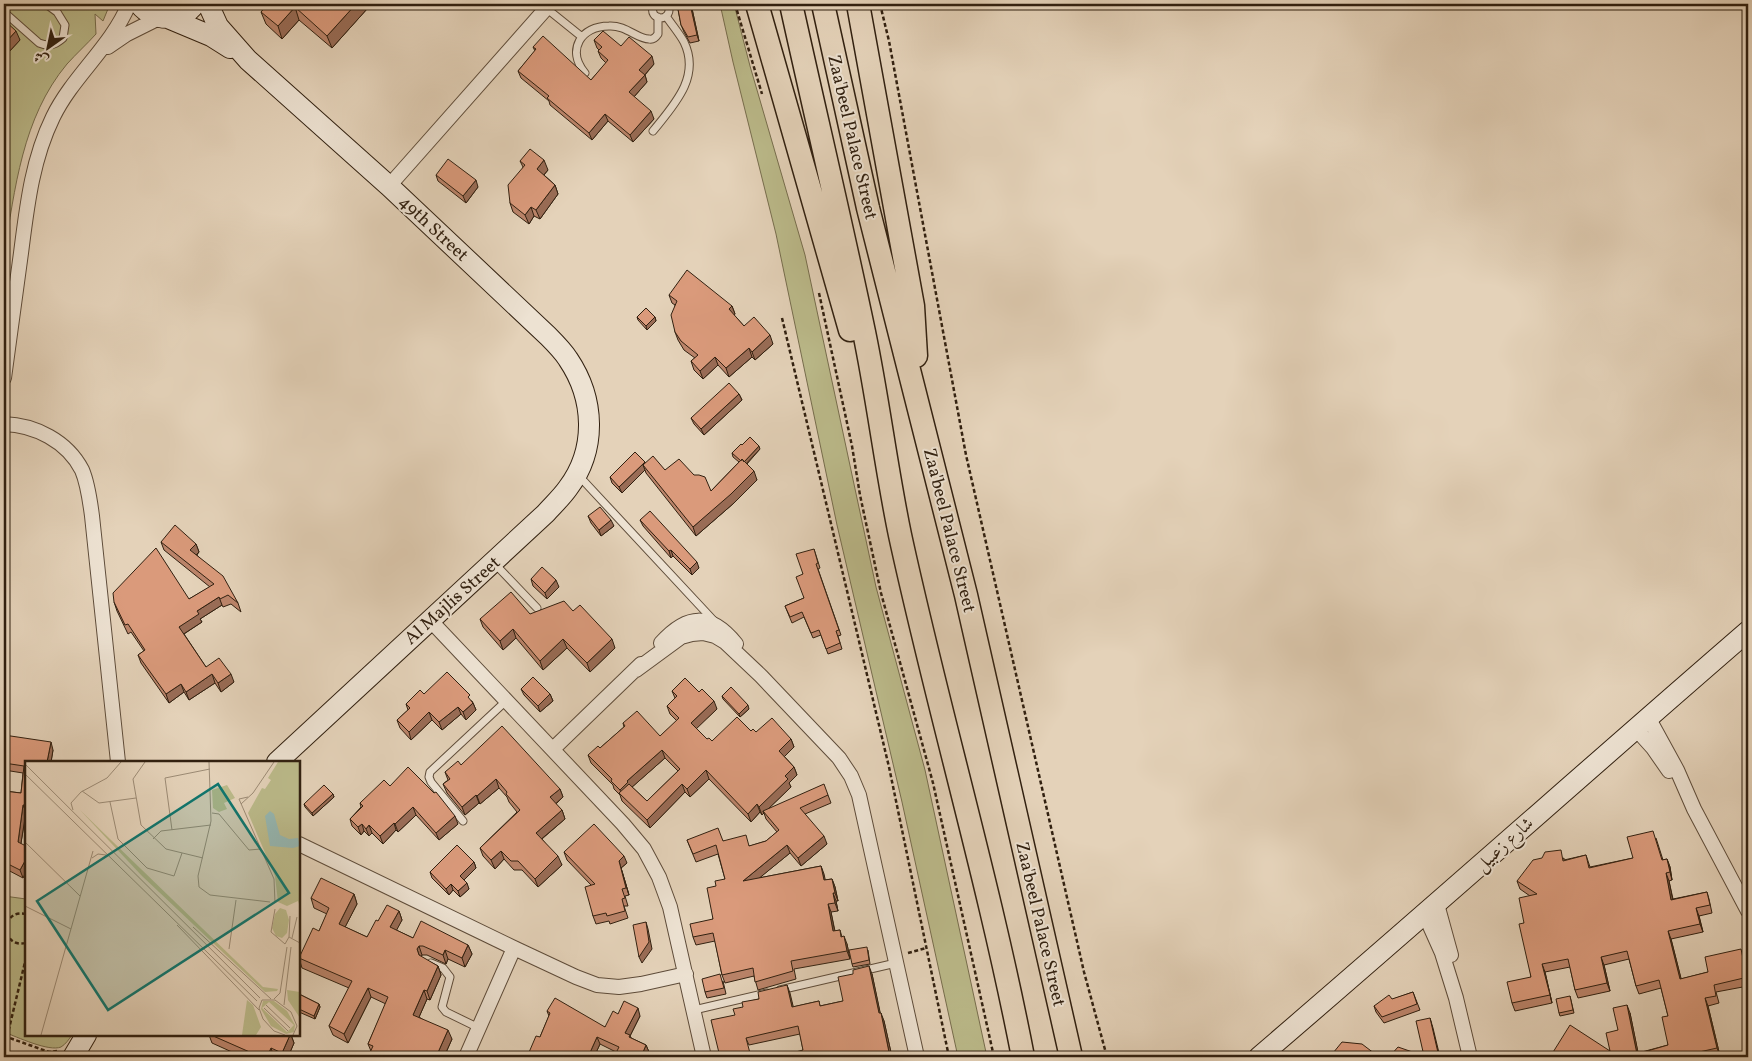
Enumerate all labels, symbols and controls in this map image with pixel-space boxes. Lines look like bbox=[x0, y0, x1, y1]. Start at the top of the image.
north arrow bbox=[22, 22, 72, 72]
text: ش bbox=[31, 46, 53, 69]
street label: Zaa'beel Palace Street bbox=[820, 52, 883, 222]
street label: 49th Street bbox=[393, 190, 473, 268]
street label: Zaa'beel Palace Street bbox=[916, 446, 981, 615]
street label: Al Majlis Street bbox=[399, 551, 507, 651]
inset map bbox=[25, 761, 300, 1036]
street label: شارع زعبيل bbox=[1470, 812, 1540, 879]
street label: Zaa'beel Palace Street bbox=[1008, 839, 1071, 1009]

